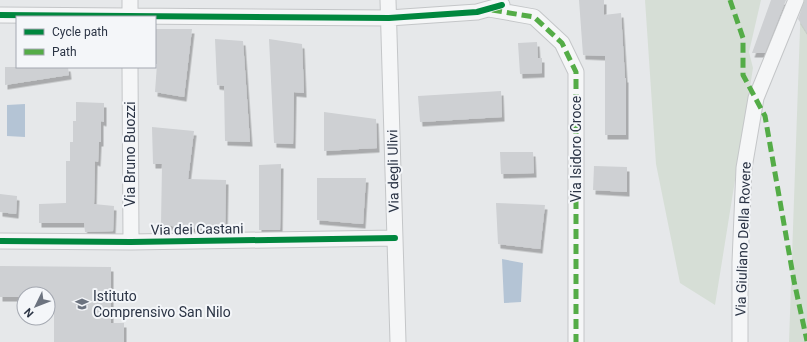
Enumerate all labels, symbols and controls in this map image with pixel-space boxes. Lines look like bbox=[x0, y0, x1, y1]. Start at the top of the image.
legend bbox=[16, 16, 156, 68]
text: Cycle path bbox=[52, 25, 108, 39]
text: Path bbox=[52, 45, 77, 59]
street label: Via Isidoro Croce bbox=[568, 96, 584, 202]
street label: Via Bruno Buozzi bbox=[122, 101, 138, 207]
street label: Via degli Ulivi bbox=[384, 129, 402, 213]
street label: Via Giuliano Della Rovere bbox=[732, 161, 754, 317]
street label: Via dei Castani bbox=[150, 220, 244, 238]
north arrow bbox=[16, 286, 56, 326]
place label: Istituto Comprensivo San Nilo bbox=[93, 288, 231, 320]
school or university icon: Istituto Comprensivo San Nilo bbox=[74, 296, 90, 312]
text: N bbox=[21, 305, 36, 320]

